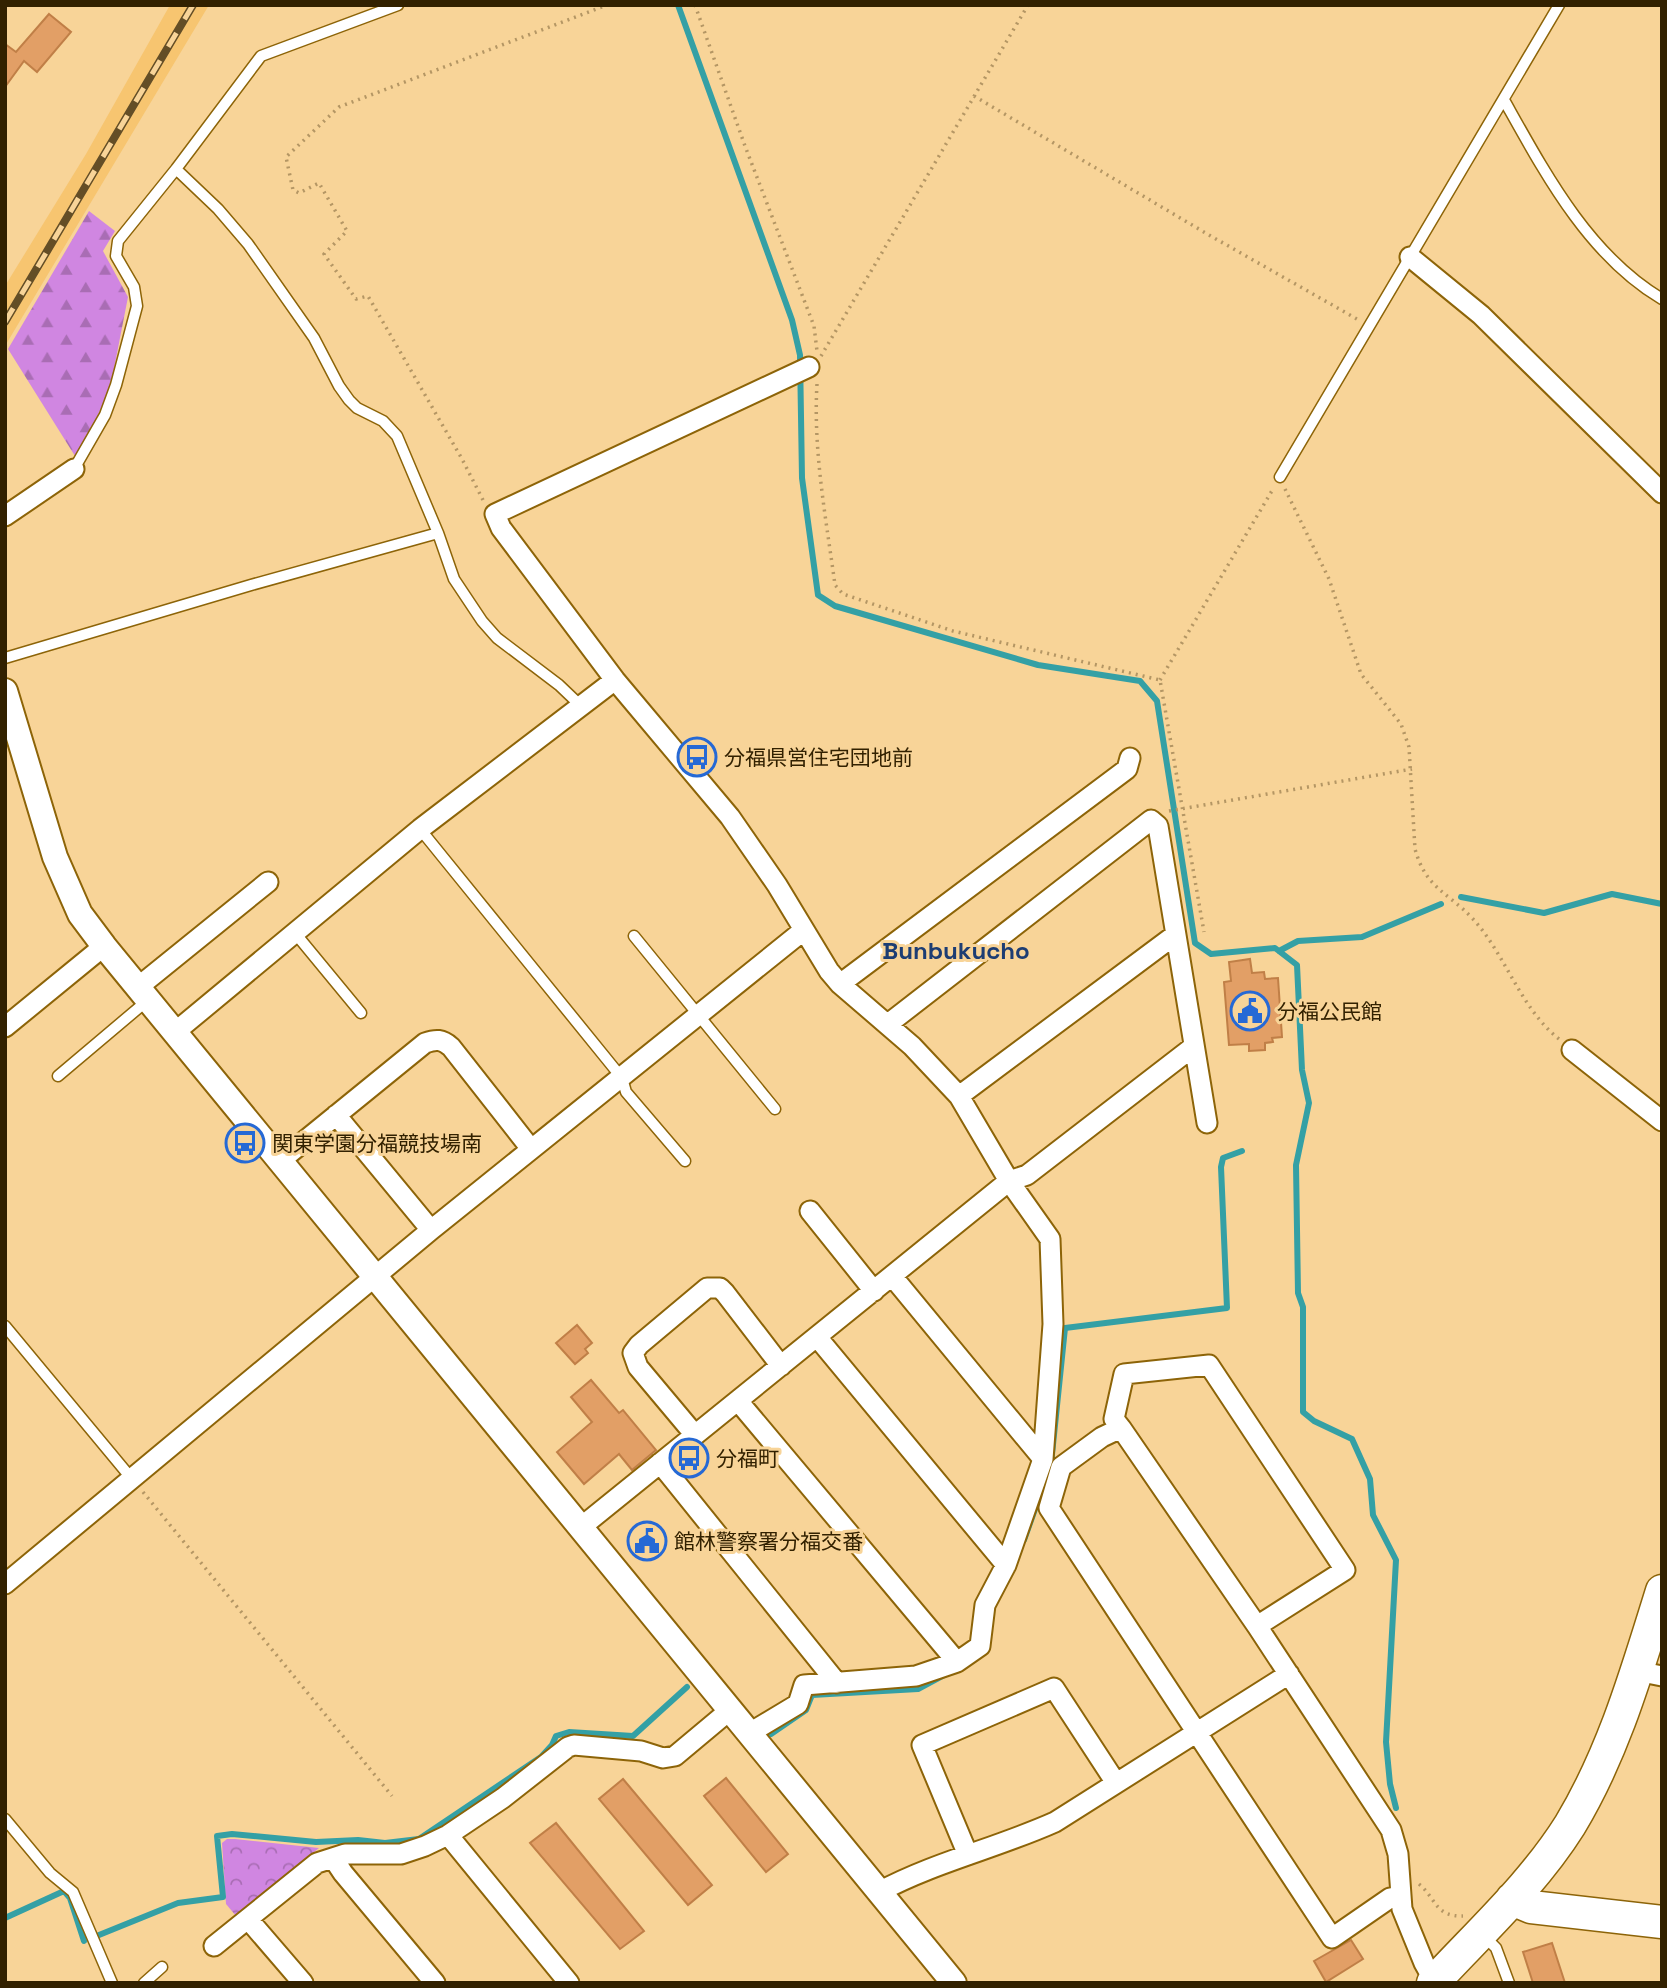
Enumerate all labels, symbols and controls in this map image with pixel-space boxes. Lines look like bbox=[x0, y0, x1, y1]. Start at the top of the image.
bus stop icon: 分福県営住宅団地前 bbox=[676, 736, 718, 778]
place label: 分福県営住宅団地前 bbox=[724, 744, 913, 771]
district label: Bunbukucho bbox=[882, 935, 1030, 966]
public building icon: 分福公民館 bbox=[1229, 990, 1271, 1032]
place label: 分福公民館 bbox=[1277, 998, 1382, 1025]
bus stop icon: 関東学園分福競技場南 bbox=[224, 1122, 266, 1164]
place label: 関東学園分福競技場南 bbox=[272, 1130, 482, 1157]
bus stop icon: 分福町 bbox=[668, 1437, 710, 1479]
place label: 分福町 bbox=[716, 1445, 779, 1472]
public building icon: 館林警察署分福交番 bbox=[626, 1520, 668, 1562]
place label: 館林警察署分福交番 bbox=[674, 1528, 863, 1555]

